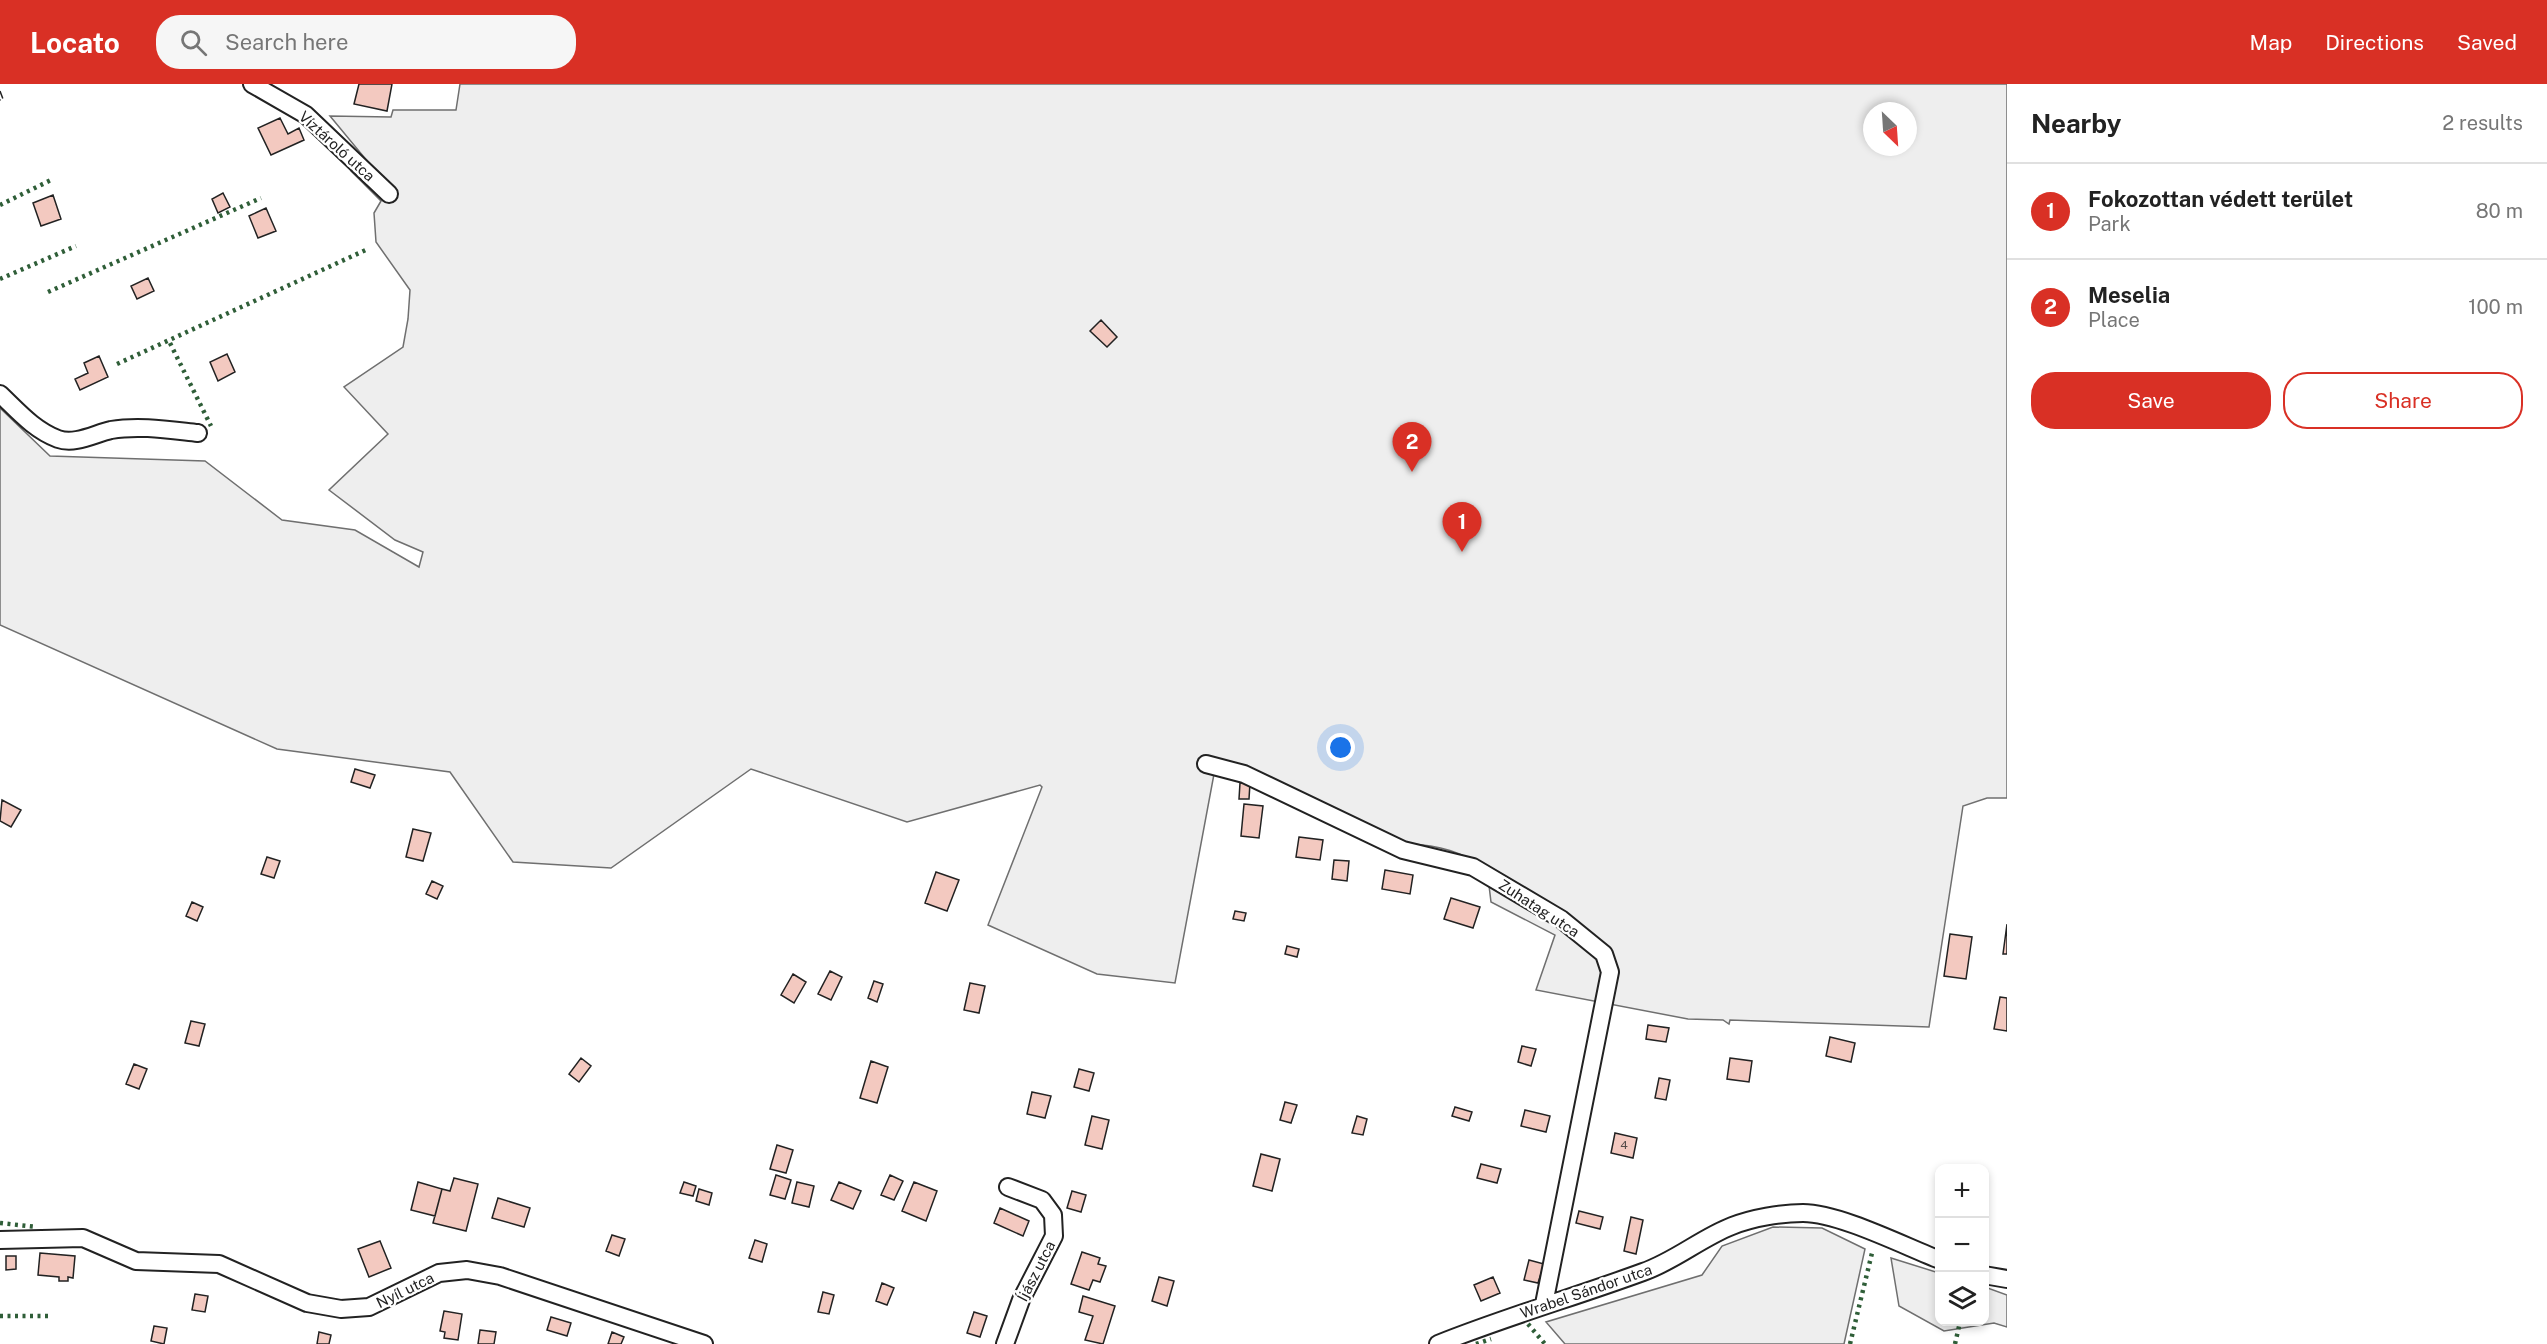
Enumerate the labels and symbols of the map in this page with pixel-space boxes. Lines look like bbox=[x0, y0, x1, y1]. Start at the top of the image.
north arrow bbox=[1863, 102, 1917, 156]
street label: Víztároló utca bbox=[296, 108, 378, 184]
pin: 2 bbox=[1392, 422, 1432, 472]
pin: 1 bbox=[1442, 502, 1482, 552]
your location bbox=[1326, 733, 1355, 762]
street label: Zuhatag utca bbox=[1496, 876, 1582, 940]
house number: 4 bbox=[1620, 1138, 1628, 1152]
street label: Íjász utca bbox=[1014, 1238, 1058, 1304]
street label: Wrabel Sándor utca bbox=[1518, 1260, 1654, 1322]
street label: Nyíl utca bbox=[373, 1269, 437, 1311]

